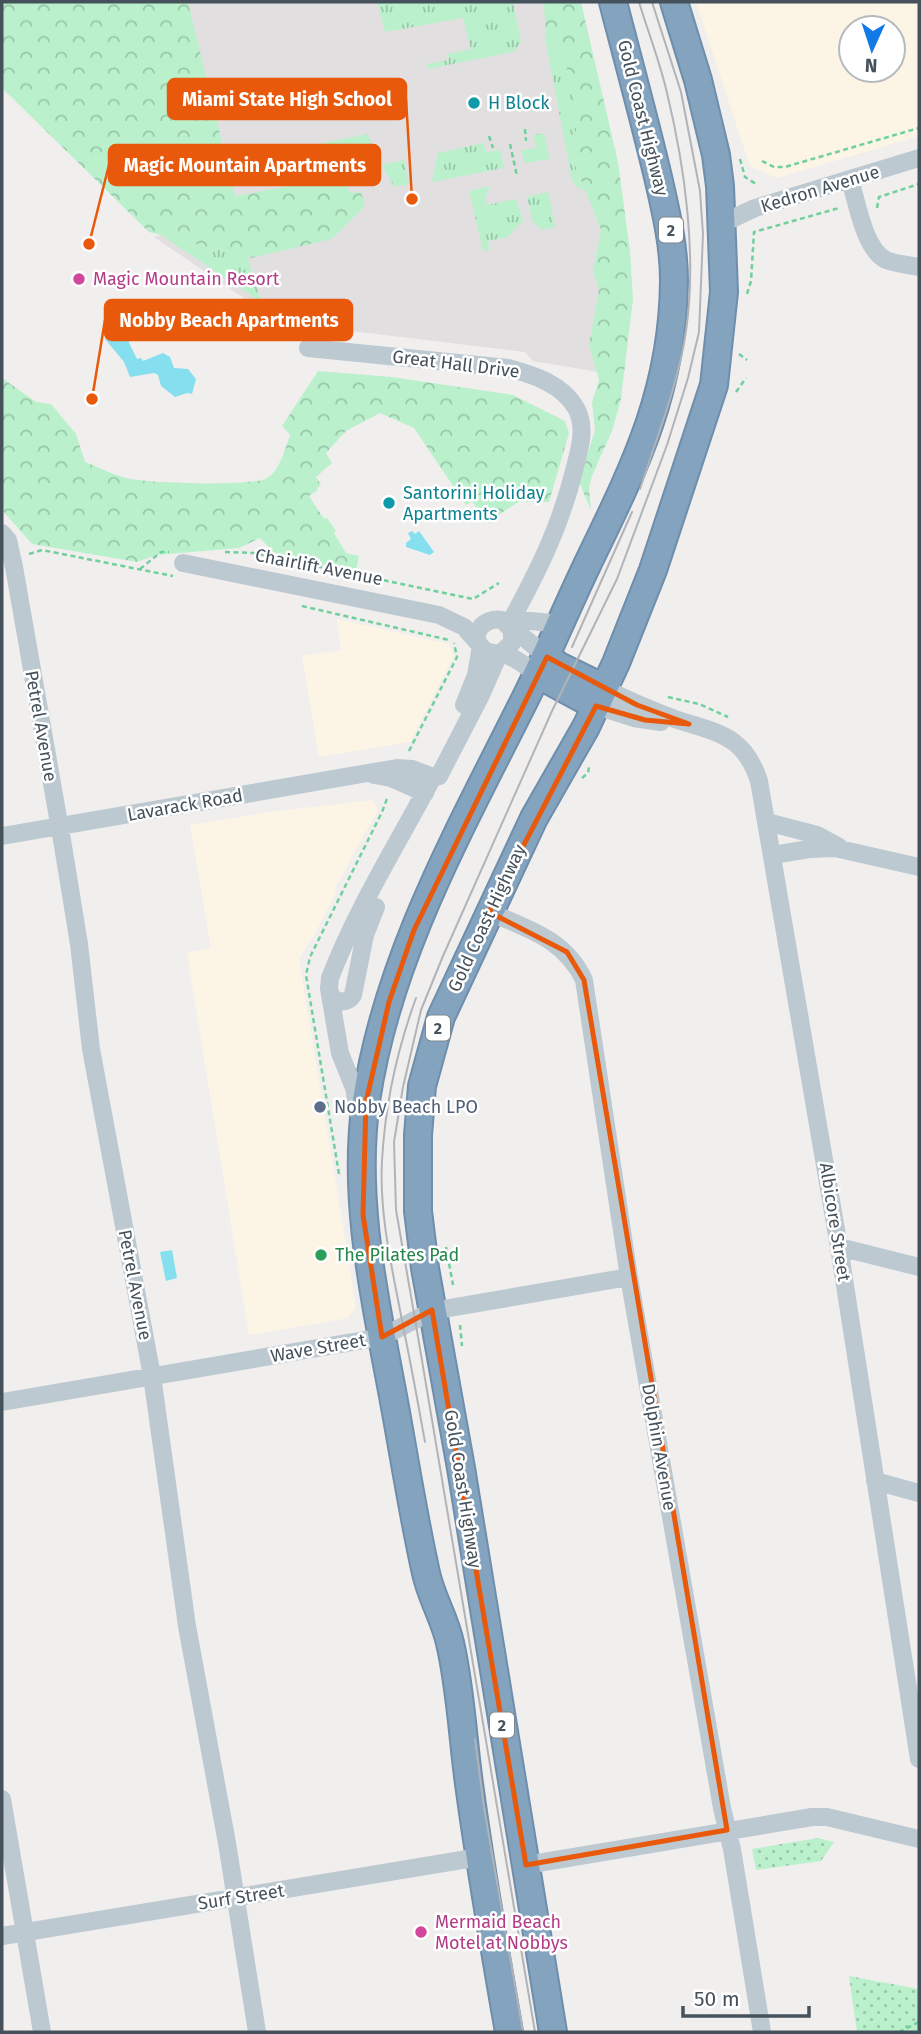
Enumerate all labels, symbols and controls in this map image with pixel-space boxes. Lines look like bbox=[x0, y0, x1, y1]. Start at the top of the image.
north arrow bbox=[837, 14, 907, 84]
street label: Gold Coast Highway bbox=[613, 38, 673, 199]
text: N bbox=[864, 54, 878, 77]
callout: Miami State High School bbox=[168, 79, 406, 119]
text: Miami State High School bbox=[182, 88, 392, 111]
place label: H Block bbox=[488, 92, 550, 114]
marker: H Block bbox=[466, 95, 482, 111]
callout: Magic Mountain Apartments bbox=[109, 145, 380, 185]
text: Magic Mountain Apartments bbox=[124, 154, 366, 177]
street label: Kedron Avenue bbox=[758, 161, 882, 217]
road number: 2 bbox=[659, 218, 683, 242]
place label: Magic Mountain Resort bbox=[93, 268, 280, 290]
marker: Magic Mountain Resort bbox=[71, 271, 87, 287]
callout: Nobby Beach Apartments bbox=[105, 300, 352, 340]
text: Nobby Beach Apartments bbox=[119, 309, 339, 332]
street label: Great Hall Drive bbox=[391, 345, 521, 383]
place label: Santorini Holiday Apartments bbox=[403, 482, 545, 525]
marker: Santorini Holiday Apartments bbox=[381, 495, 397, 511]
street label: Chairlift Avenue bbox=[253, 544, 385, 590]
street label: Petrel Avenue bbox=[20, 669, 62, 783]
street label: Lavarack Road bbox=[126, 784, 244, 826]
street label: Gold Coast Highway bbox=[443, 841, 531, 995]
road number: 2 bbox=[426, 1016, 450, 1040]
place label: Nobby Beach LPO bbox=[334, 1096, 478, 1118]
marker: Nobby Beach LPO bbox=[312, 1099, 328, 1115]
street label: Albicore Street bbox=[815, 1161, 855, 1283]
street label: Petrel Avenue bbox=[113, 1228, 157, 1342]
place label: The Pilates Pad bbox=[335, 1244, 459, 1266]
marker: The Pilates Pad bbox=[313, 1247, 329, 1263]
street label: Wave Street bbox=[269, 1329, 368, 1367]
street label: Dolphin Avenue bbox=[637, 1382, 681, 1512]
street label: Gold Coast Highway bbox=[440, 1408, 486, 1570]
road number: 2 bbox=[490, 1712, 514, 1737]
street label: Surf Street bbox=[196, 1879, 286, 1915]
place label: Mermaid Beach Motel at Nobbys bbox=[435, 1911, 568, 1954]
marker: Mermaid Beach Motel at Nobbys bbox=[413, 1924, 429, 1940]
scale bar bbox=[683, 1974, 809, 2018]
text: 50 m bbox=[694, 1986, 740, 2012]

